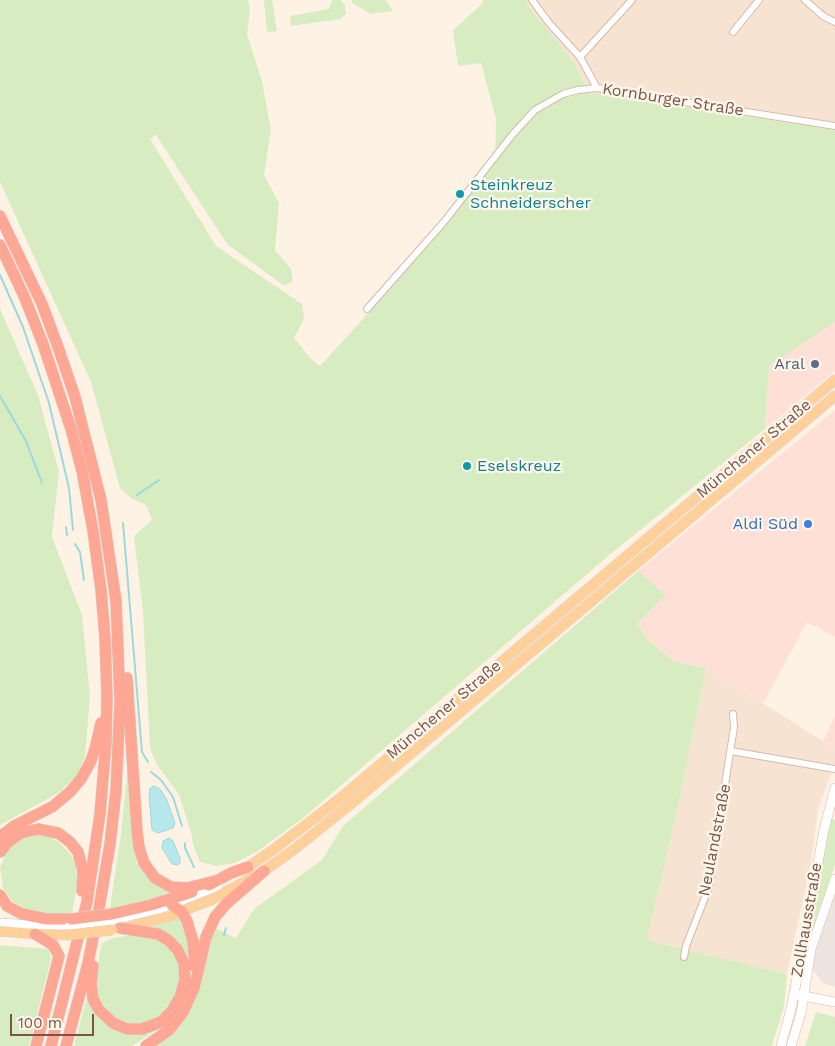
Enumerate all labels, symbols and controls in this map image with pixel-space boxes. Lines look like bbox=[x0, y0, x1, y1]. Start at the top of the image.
street label: Kornburger Straße bbox=[601, 79, 745, 121]
place label: Steinkreuz Schneiderscher bbox=[470, 175, 591, 213]
marker: Steinkreuz Schneiderscher bbox=[454, 188, 466, 200]
place label: Aral bbox=[774, 354, 805, 374]
marker: Aral bbox=[809, 358, 821, 370]
street label: Münchener Straße bbox=[693, 395, 815, 503]
place label: Eselskreuz bbox=[477, 456, 561, 476]
marker: Eselskreuz bbox=[461, 460, 473, 472]
place label: Aldi Süd bbox=[733, 514, 798, 534]
marker: Aldi Süd bbox=[802, 518, 814, 530]
street label: Münchener Straße bbox=[383, 656, 505, 764]
street label: Neulandstraße bbox=[695, 782, 735, 898]
street label: Zollhausstraße bbox=[787, 861, 827, 979]
scale bar bbox=[12, 1004, 96, 1036]
text: 100 m bbox=[18, 1014, 62, 1032]

